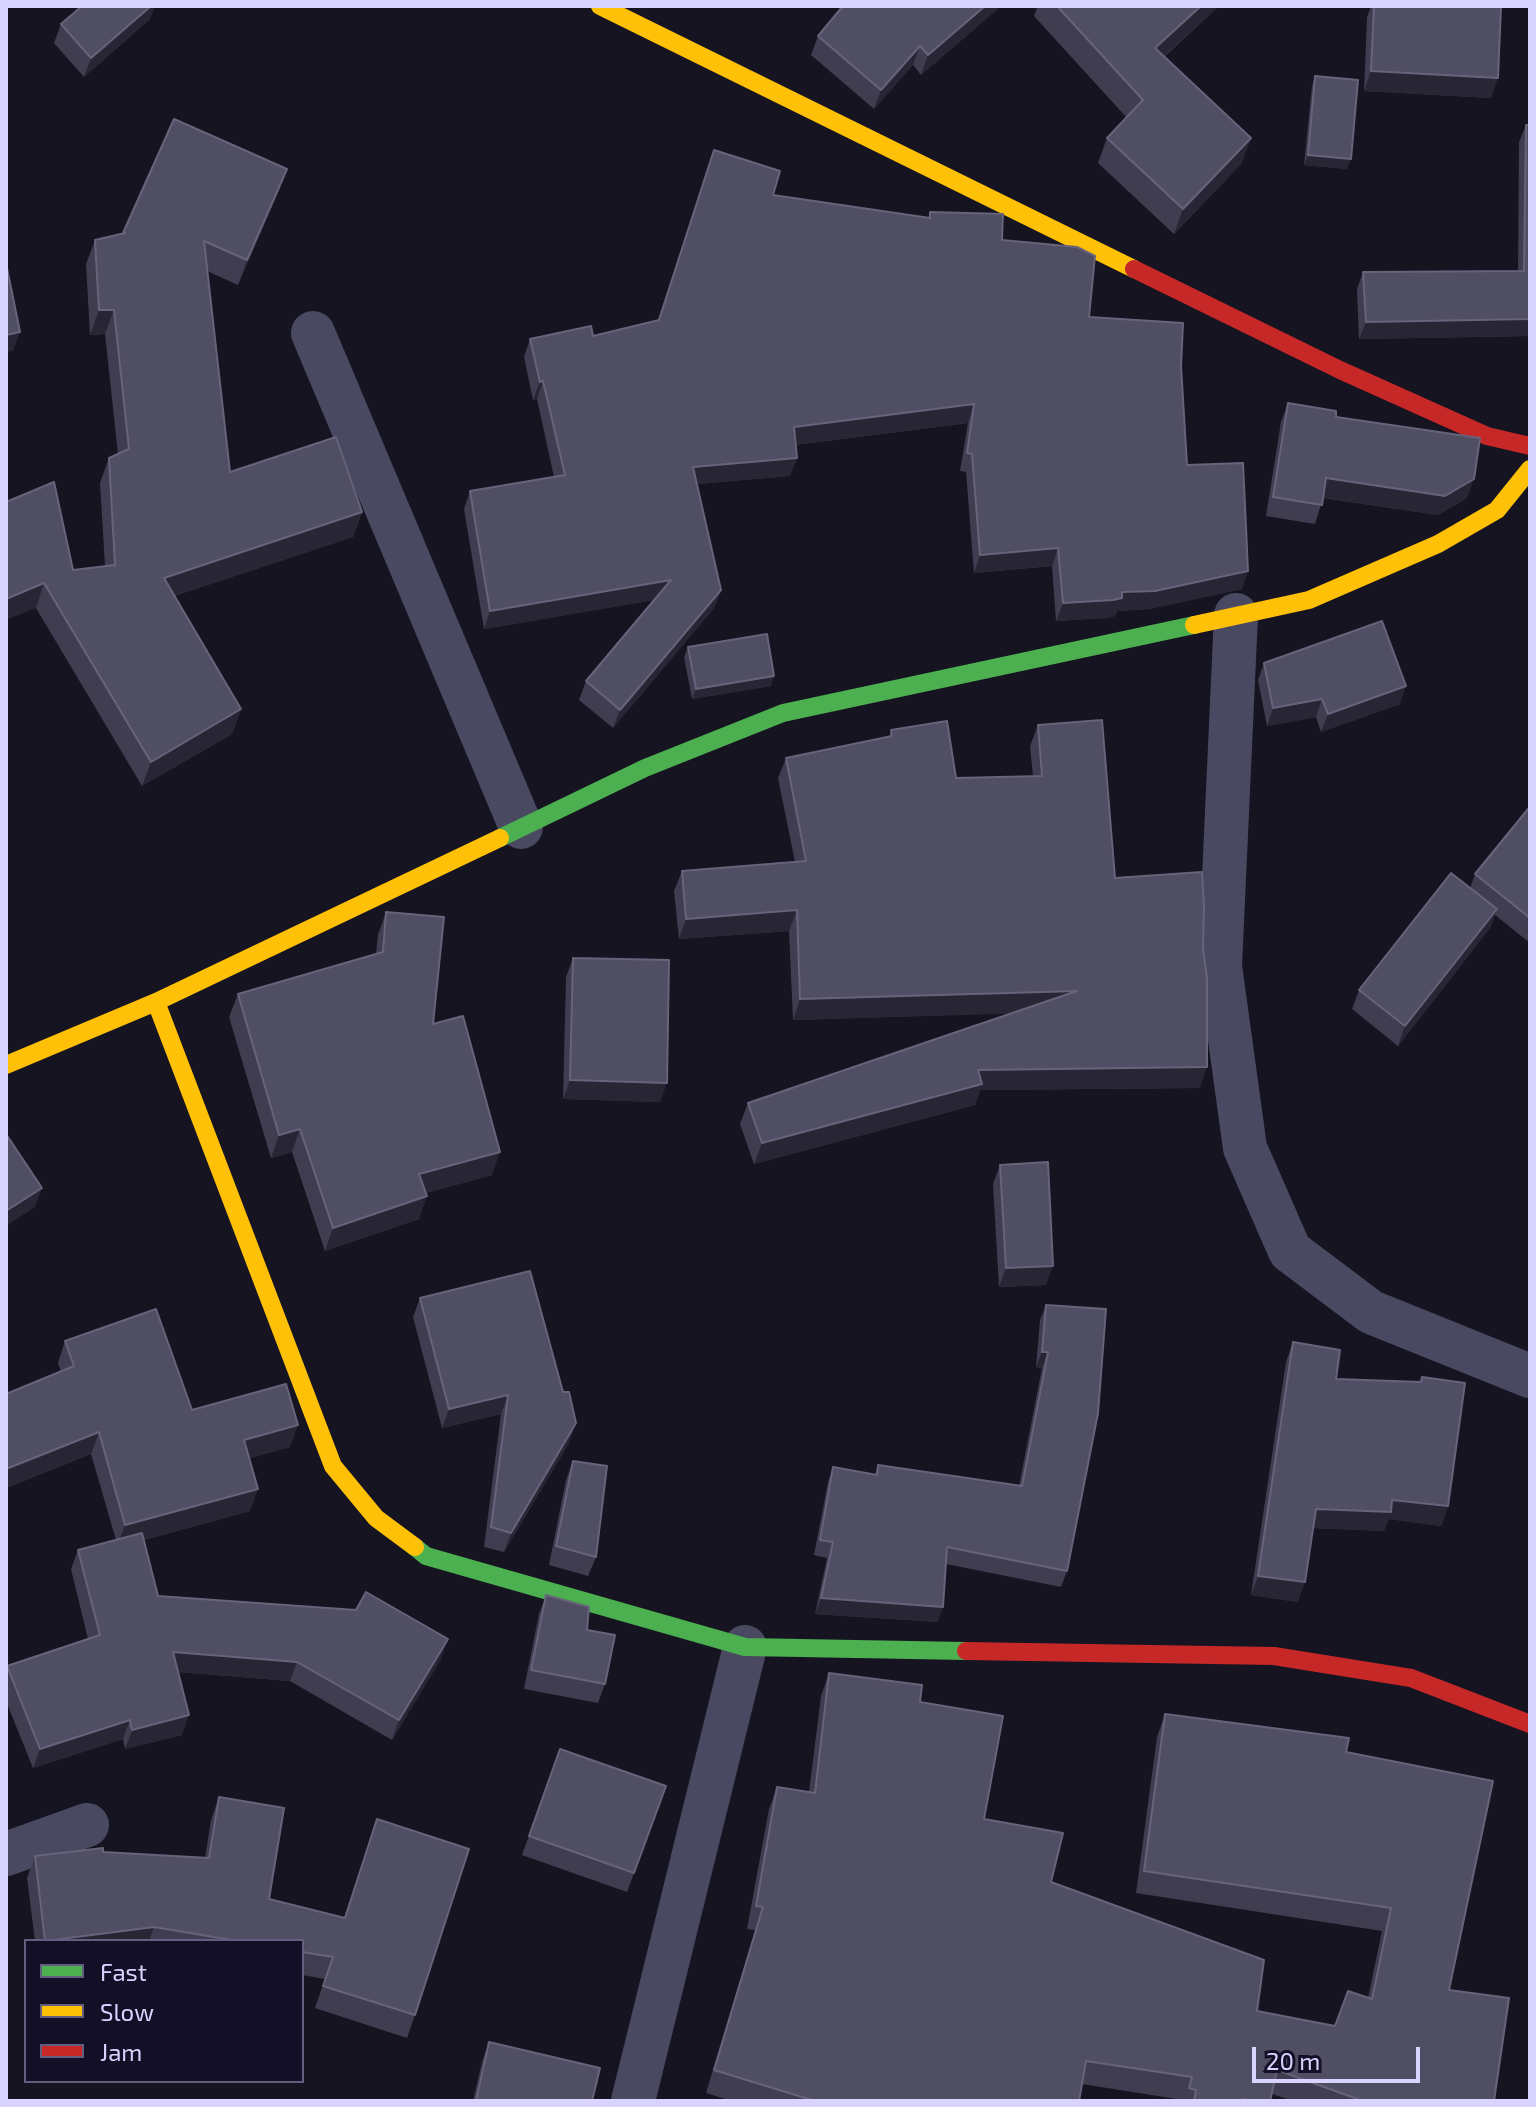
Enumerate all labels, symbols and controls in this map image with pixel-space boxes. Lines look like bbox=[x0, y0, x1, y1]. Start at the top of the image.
legend bbox=[24, 1939, 304, 2083]
text: Fast bbox=[100, 1957, 147, 1986]
text: Slow bbox=[100, 1997, 154, 2026]
scale bar bbox=[1256, 2031, 1424, 2081]
text: Jam bbox=[100, 2037, 142, 2066]
text: 20 m bbox=[1266, 2046, 1320, 2075]

